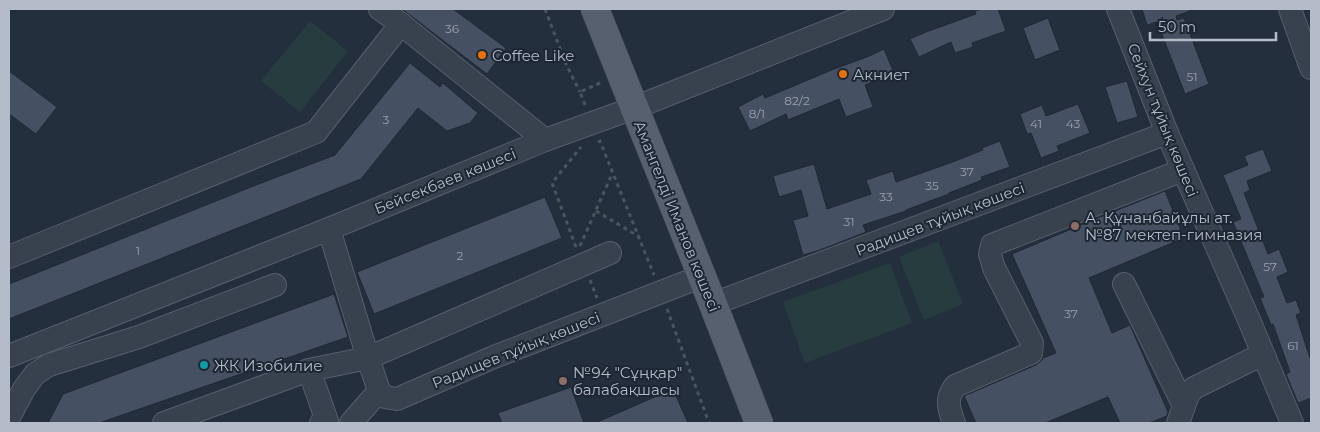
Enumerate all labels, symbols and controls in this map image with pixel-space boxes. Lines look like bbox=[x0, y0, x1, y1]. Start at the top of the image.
scale bar bbox=[1150, 10, 1276, 42]
text: 50 m bbox=[1158, 17, 1196, 36]
house number: 36 bbox=[445, 21, 459, 36]
street label: Сейхун тұйық көшесі bbox=[1123, 40, 1203, 200]
place label: Coffee Like bbox=[492, 46, 574, 65]
marker: Coffee Like bbox=[476, 49, 488, 61]
place label: Акниет bbox=[853, 65, 910, 84]
marker: Акниет bbox=[837, 68, 849, 80]
house number: 51 bbox=[1186, 69, 1198, 84]
house number: 82/2 bbox=[784, 93, 810, 108]
house number: 8/1 bbox=[749, 106, 765, 121]
house number: 3 bbox=[383, 112, 390, 127]
house number: 41 bbox=[1030, 116, 1042, 131]
house number: 43 bbox=[1066, 116, 1080, 131]
street label: Амангелді Иманов көшесі bbox=[630, 118, 724, 314]
street label: Бейсекбаев көшесі bbox=[371, 144, 519, 218]
house number: 37 bbox=[960, 164, 974, 179]
street label: Радищев тұйық көшесі bbox=[853, 178, 1027, 260]
house number: 35 bbox=[925, 178, 939, 193]
house number: 33 bbox=[879, 189, 893, 204]
place label: А. Құнанбайұлы ат. №87 мектеп-гимназия bbox=[1085, 208, 1262, 244]
house number: 31 bbox=[843, 214, 855, 229]
marker: А. Құнанбайұлы ат. №87 мектеп-гимназия bbox=[1069, 220, 1081, 232]
house number: 1 bbox=[136, 243, 140, 258]
house number: 2 bbox=[457, 248, 464, 263]
house number: 57 bbox=[1263, 259, 1277, 274]
house number: 37 bbox=[1064, 306, 1078, 321]
street label: Радищев тұйық көшесі bbox=[429, 308, 603, 392]
house number: 61 bbox=[1287, 338, 1299, 353]
place label: ЖК Изобилие bbox=[214, 356, 323, 375]
marker: ЖК Изобилие bbox=[198, 359, 210, 371]
place label: №94 "Сұңқар" балабақшасы bbox=[573, 363, 682, 399]
marker: №94 "Сұңқар" балабақшасы bbox=[557, 375, 569, 387]

